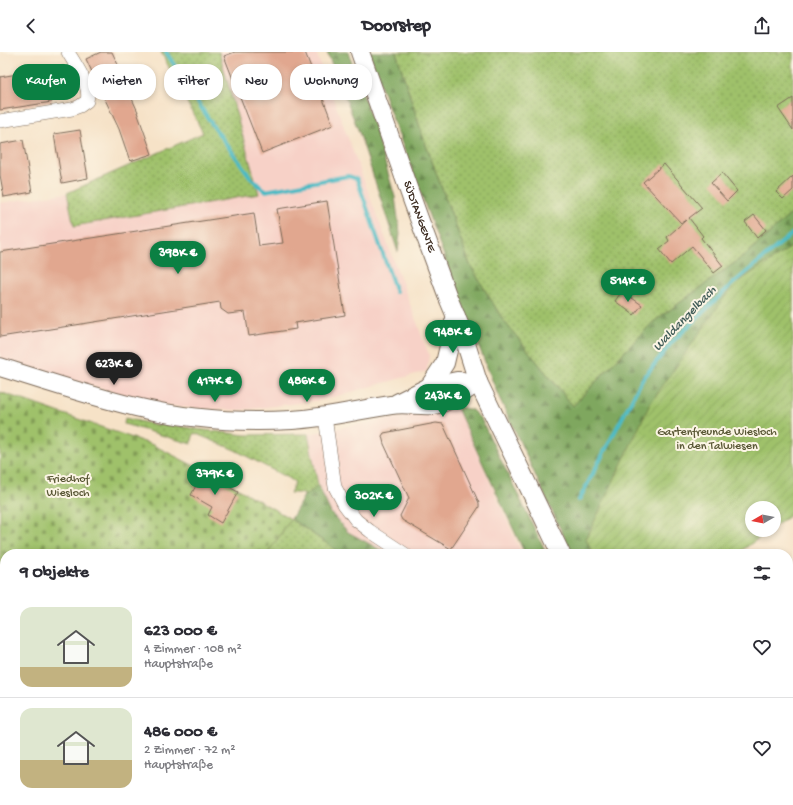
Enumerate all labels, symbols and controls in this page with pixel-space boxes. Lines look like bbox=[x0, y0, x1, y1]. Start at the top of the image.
icon: back bbox=[20, 15, 42, 37]
icon: share bbox=[751, 15, 773, 37]
text: Doorstep bbox=[362, 16, 431, 37]
chip: Kaufen bbox=[12, 64, 80, 100]
chip: Mieten bbox=[88, 64, 156, 100]
chip: Filter bbox=[164, 64, 223, 100]
chip: Neu bbox=[231, 64, 282, 100]
chip: Wohnung bbox=[290, 64, 372, 100]
street label: SÜDTANGENTE bbox=[399, 179, 438, 255]
pin: 398K € bbox=[145, 241, 211, 275]
text: 398K € bbox=[159, 246, 197, 261]
pin: 514K € bbox=[595, 269, 661, 303]
text: 514K € bbox=[610, 274, 646, 289]
water label: Waldangelbach bbox=[650, 283, 720, 355]
pin: 948K € bbox=[420, 320, 486, 354]
text: 948K € bbox=[434, 325, 472, 340]
pin: 623K € bbox=[81, 352, 147, 386]
text: 623K € bbox=[95, 357, 133, 372]
pin: 417K € bbox=[182, 369, 248, 403]
pin: 486K € bbox=[274, 369, 340, 403]
text: 417K € bbox=[197, 374, 233, 389]
text: 486K € bbox=[288, 374, 326, 389]
pin: 243K € bbox=[410, 384, 476, 418]
text: 243K € bbox=[424, 389, 462, 404]
park label: Gartenfreunde Wiesloch in den Talwiesen bbox=[657, 426, 777, 454]
pin: 379K € bbox=[182, 462, 248, 496]
text: 379K € bbox=[196, 467, 234, 482]
park label: Friedhof Wiesloch bbox=[46, 473, 91, 501]
pin: 302K € bbox=[341, 484, 407, 518]
text: 302K € bbox=[355, 489, 393, 504]
north arrow bbox=[745, 501, 781, 537]
map controls bbox=[745, 501, 781, 537]
icon: filters bbox=[751, 562, 773, 584]
text: 9 Objekte bbox=[20, 563, 89, 583]
text: 623 000 € bbox=[144, 622, 217, 642]
icon: home bbox=[52, 623, 100, 671]
icon: heart bbox=[751, 636, 773, 658]
text: 4 Zimmer · 108 m² bbox=[144, 642, 242, 657]
text: Hauptstraße bbox=[144, 657, 213, 672]
text: 486 000 € bbox=[144, 723, 217, 743]
icon: home bbox=[52, 724, 100, 772]
icon: heart bbox=[751, 737, 773, 759]
text: 2 Zimmer · 72 m² bbox=[144, 743, 235, 758]
text: Hauptstraße bbox=[144, 758, 213, 773]

